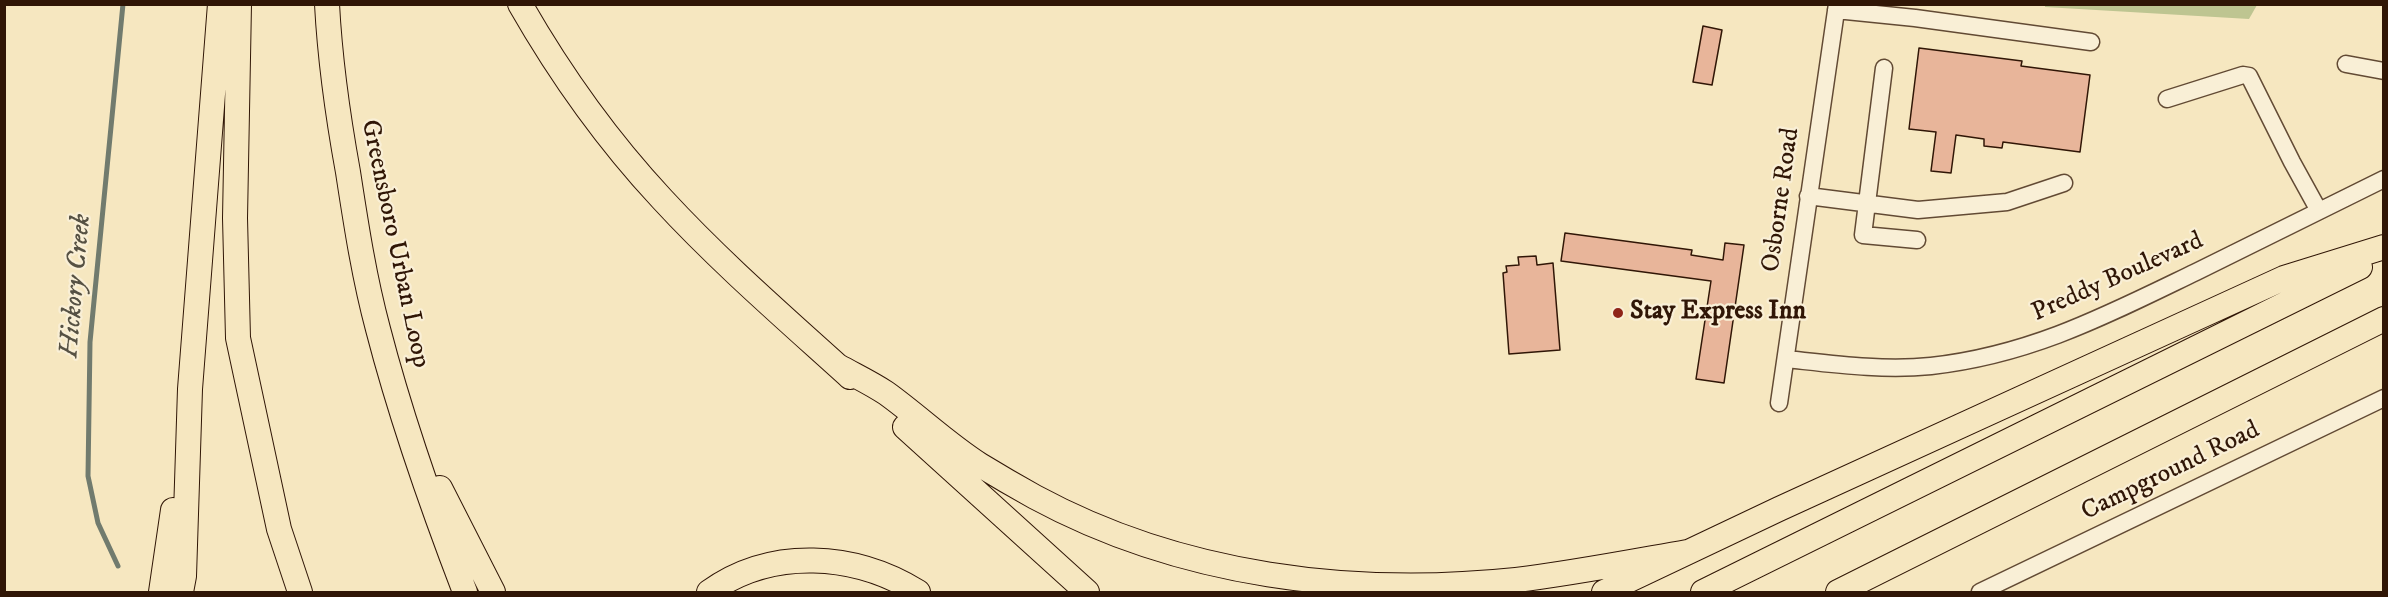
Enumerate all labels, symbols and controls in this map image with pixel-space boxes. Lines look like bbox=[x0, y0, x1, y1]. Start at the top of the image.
street label: Greensboro Urban Loop bbox=[352, 117, 436, 371]
street label: Osborne Road bbox=[1756, 126, 1808, 274]
water label: Hickory Creek bbox=[55, 213, 99, 359]
street label: Preddy Boulevard bbox=[2027, 226, 2209, 330]
place label: Stay Express Inn bbox=[1630, 297, 1806, 329]
marker: Stay Express Inn bbox=[1611, 306, 1625, 320]
street label: Campground Road bbox=[2077, 415, 2265, 529]

